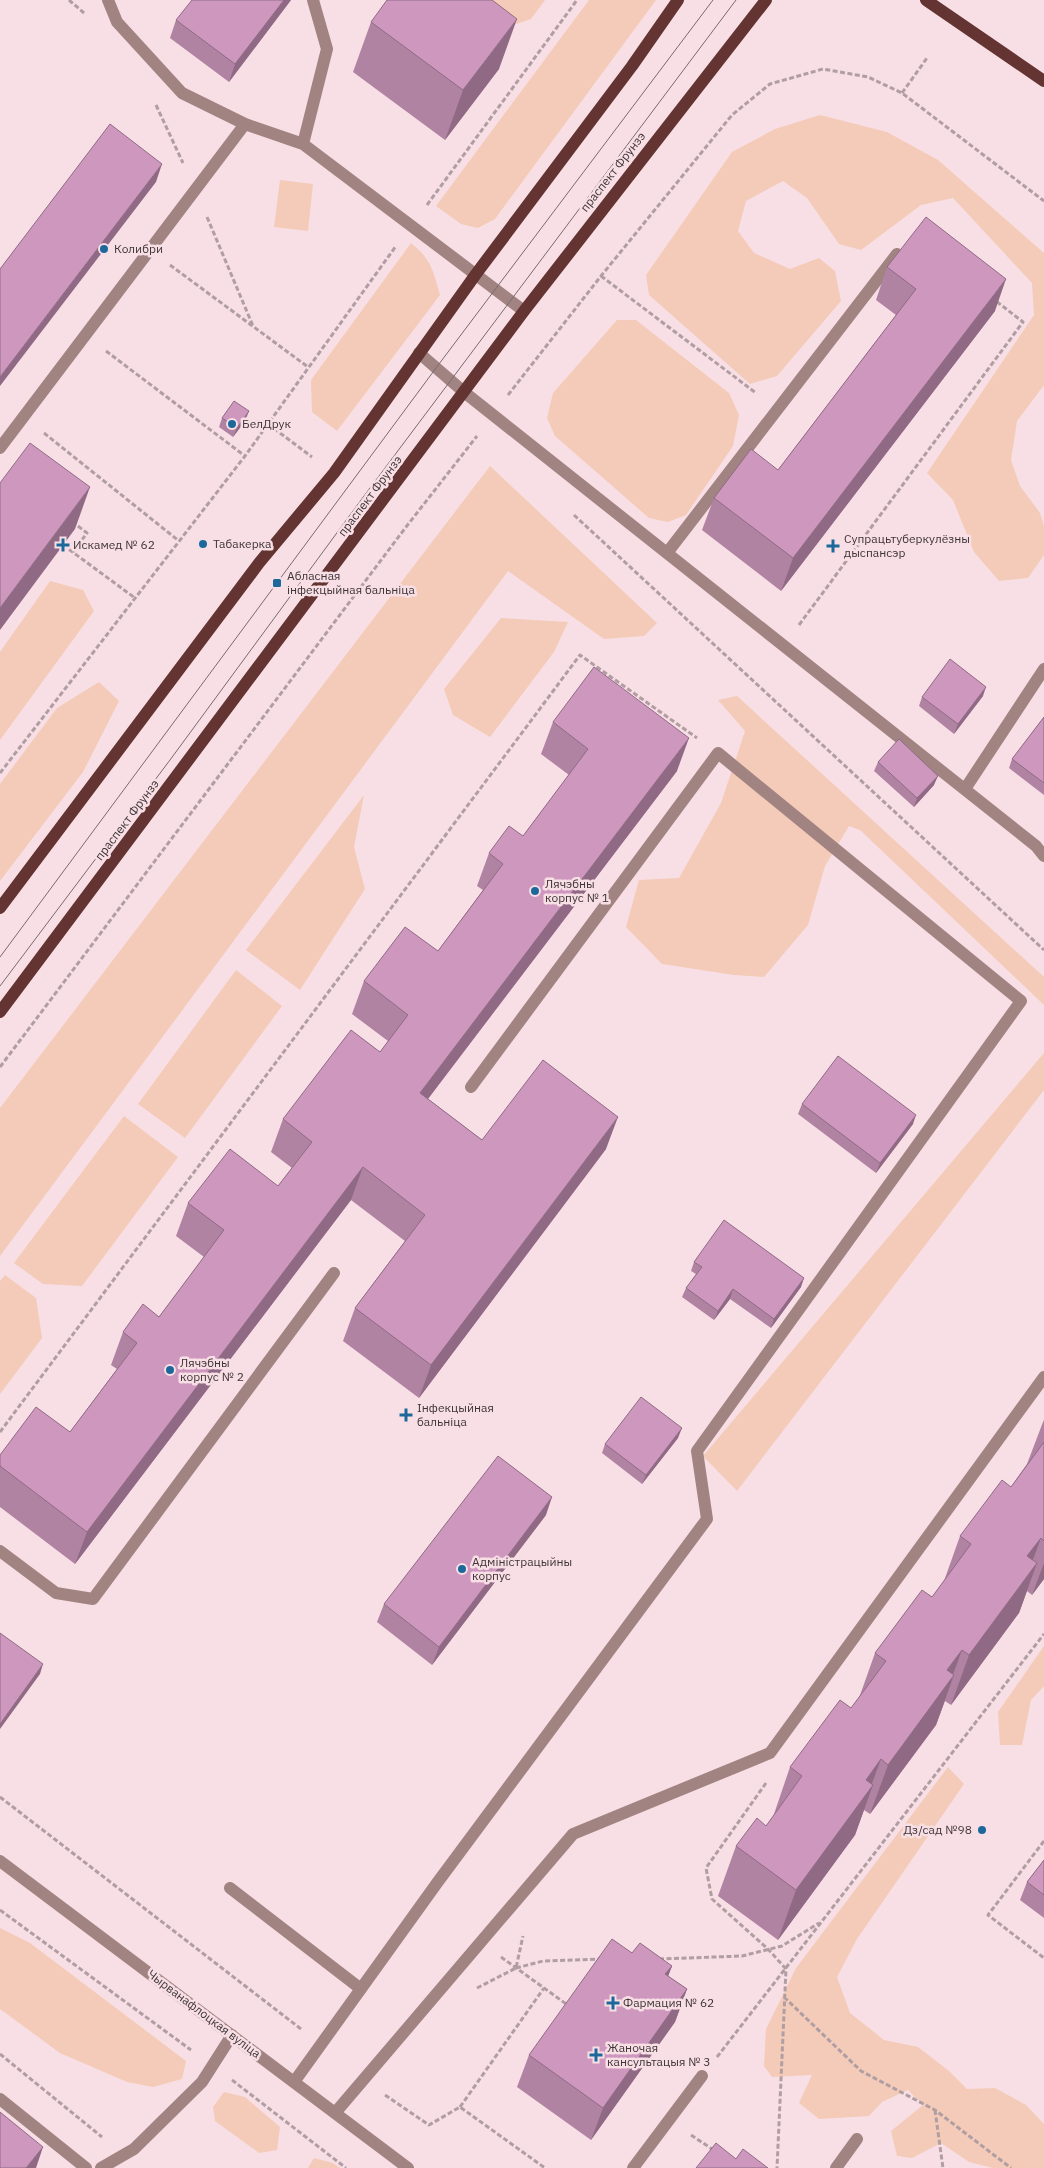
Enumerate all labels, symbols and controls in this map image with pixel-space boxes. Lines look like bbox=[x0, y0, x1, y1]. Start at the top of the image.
street label: праспект Фрунзэ bbox=[577, 129, 648, 215]
place label: Колибри bbox=[114, 241, 163, 256]
marker: Колибри bbox=[98, 243, 110, 255]
place label: БелДрук bbox=[242, 416, 292, 431]
marker: БелДрук bbox=[226, 418, 238, 430]
street label: праспект Фрунзэ bbox=[334, 452, 405, 539]
place label: Супрацьтуберкулёзны дыспансэр bbox=[844, 531, 970, 560]
place label: Табакерка bbox=[213, 536, 272, 551]
place label: Искамед № 62 bbox=[73, 537, 155, 552]
marker: Табакерка bbox=[197, 538, 209, 550]
marker: Искамед № 62 bbox=[57, 539, 69, 551]
marker: Супрацьтуберкулёзны дыспансэр bbox=[826, 539, 840, 553]
place label: Абласная інфекцыйная бальніца bbox=[287, 568, 416, 597]
marker: Абласная інфекцыйная бальніца bbox=[271, 577, 283, 589]
street label: праспект Фрунзэ bbox=[91, 776, 162, 863]
place label: Лячэбны корпус № 1 bbox=[545, 876, 609, 905]
marker: Лячэбны корпус № 1 bbox=[529, 885, 541, 897]
place label: Лячэбны корпус № 2 bbox=[180, 1355, 244, 1384]
marker: Лячэбны корпус № 2 bbox=[164, 1364, 176, 1376]
place label: Інфекцыйная бальніца bbox=[417, 1400, 494, 1429]
marker: Інфекцыйная бальніца bbox=[399, 1408, 413, 1422]
place label: Адміністрацыйны корпус bbox=[472, 1554, 572, 1583]
marker: Адміністрацыйны корпус bbox=[456, 1563, 468, 1575]
place label: Дз/сад №98 bbox=[903, 1822, 972, 1837]
marker: Дз/сад №98 bbox=[976, 1824, 988, 1836]
street label: Чырванафлоцкая вуліца bbox=[145, 1966, 264, 2061]
place label: Фармация № 62 bbox=[623, 1995, 714, 2010]
marker: Фармация № 62 bbox=[607, 1997, 619, 2009]
place label: Жаночая кансультацыя № 3 bbox=[607, 2040, 711, 2069]
marker: Жаночая кансультацыя № 3 bbox=[589, 2048, 603, 2062]

